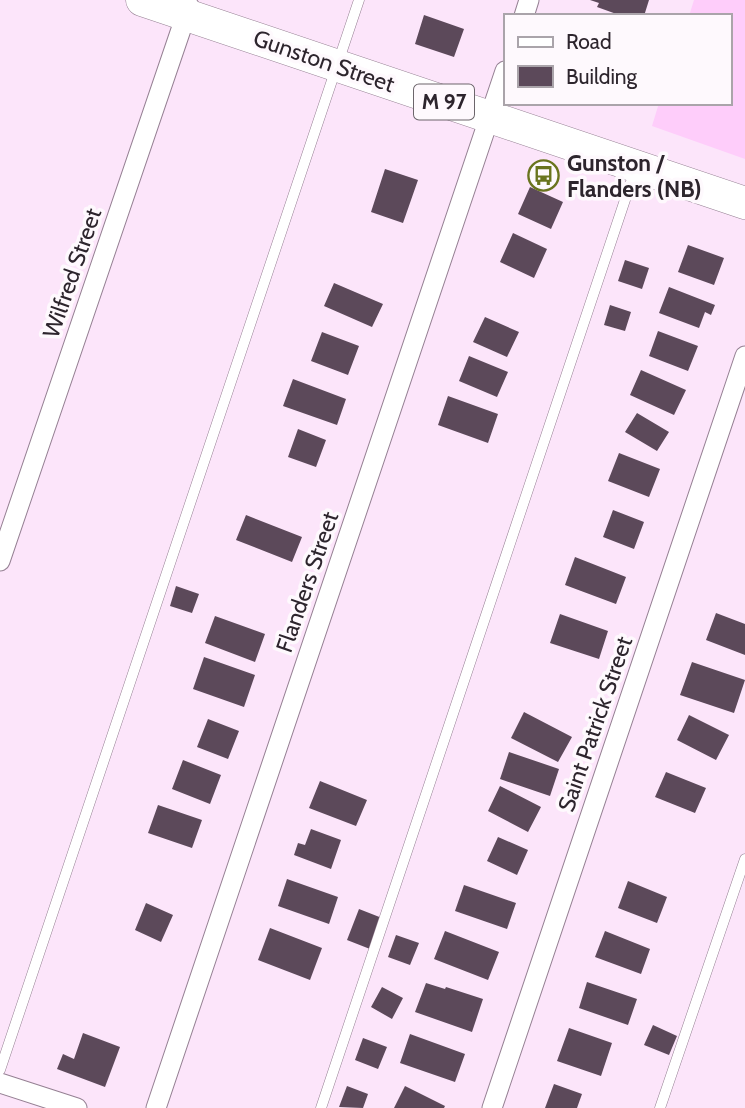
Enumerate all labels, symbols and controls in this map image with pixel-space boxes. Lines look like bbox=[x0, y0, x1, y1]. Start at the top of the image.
legend bbox=[504, 14, 731, 105]
street label: Gunston Street bbox=[250, 24, 398, 98]
text: Road bbox=[566, 29, 612, 54]
text: Building bbox=[566, 64, 638, 89]
road number: M 97 bbox=[414, 84, 474, 119]
place label: Gunston / Flanders (NB) bbox=[567, 149, 702, 203]
bus stop icon: Gunston / Flanders (NB) bbox=[527, 159, 561, 193]
street label: Wilfred Street bbox=[37, 204, 107, 342]
street label: Flanders Street bbox=[270, 508, 344, 656]
street label: Saint Patrick Street bbox=[552, 632, 638, 815]

